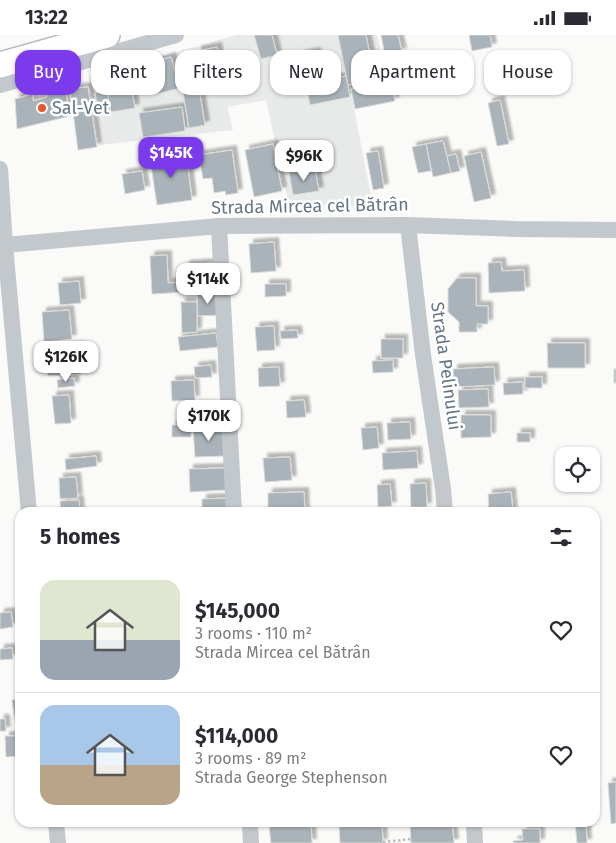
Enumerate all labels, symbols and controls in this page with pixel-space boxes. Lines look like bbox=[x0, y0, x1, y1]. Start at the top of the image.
text: 13:22 bbox=[25, 6, 68, 29]
chip: Buy bbox=[15, 50, 81, 95]
chip: Rent bbox=[91, 50, 165, 95]
chip: Filters bbox=[175, 50, 260, 95]
chip: New bbox=[270, 50, 341, 95]
chip: Apartment bbox=[351, 50, 474, 95]
chip: House bbox=[484, 50, 571, 95]
place label: Sal-Vet bbox=[52, 97, 110, 119]
marker: Sal-Vet bbox=[36, 102, 48, 114]
pin: $145K bbox=[136, 137, 206, 179]
pin: $96K bbox=[274, 139, 334, 182]
text: $145K bbox=[149, 143, 193, 162]
text: $96K bbox=[286, 146, 322, 165]
street label: Strada Mircea cel Bătrân bbox=[211, 193, 409, 219]
pin: $114K bbox=[173, 263, 243, 305]
text: $114K bbox=[187, 269, 229, 288]
street label: Strada Pelinului bbox=[426, 300, 466, 432]
pin: $126K bbox=[31, 341, 101, 383]
text: $126K bbox=[44, 347, 88, 366]
pin: $170K bbox=[174, 399, 244, 442]
text: $170K bbox=[188, 406, 230, 425]
map controls bbox=[555, 447, 600, 492]
button: locate bbox=[555, 447, 600, 492]
icon: filters bbox=[547, 523, 575, 551]
text: 5 homes bbox=[40, 524, 120, 550]
text: $145,000 bbox=[195, 598, 280, 624]
icon: home bbox=[80, 600, 140, 660]
icon: heart bbox=[547, 616, 575, 644]
text: 3 rooms · 110 m² bbox=[195, 624, 312, 643]
text: Strada Mircea cel Bătrân bbox=[195, 643, 371, 662]
text: $114,000 bbox=[195, 723, 278, 749]
icon: home bbox=[80, 725, 140, 785]
icon: heart bbox=[547, 741, 575, 769]
text: 3 rooms · 89 m² bbox=[195, 749, 306, 768]
text: Strada George Stephenson bbox=[195, 768, 388, 787]

